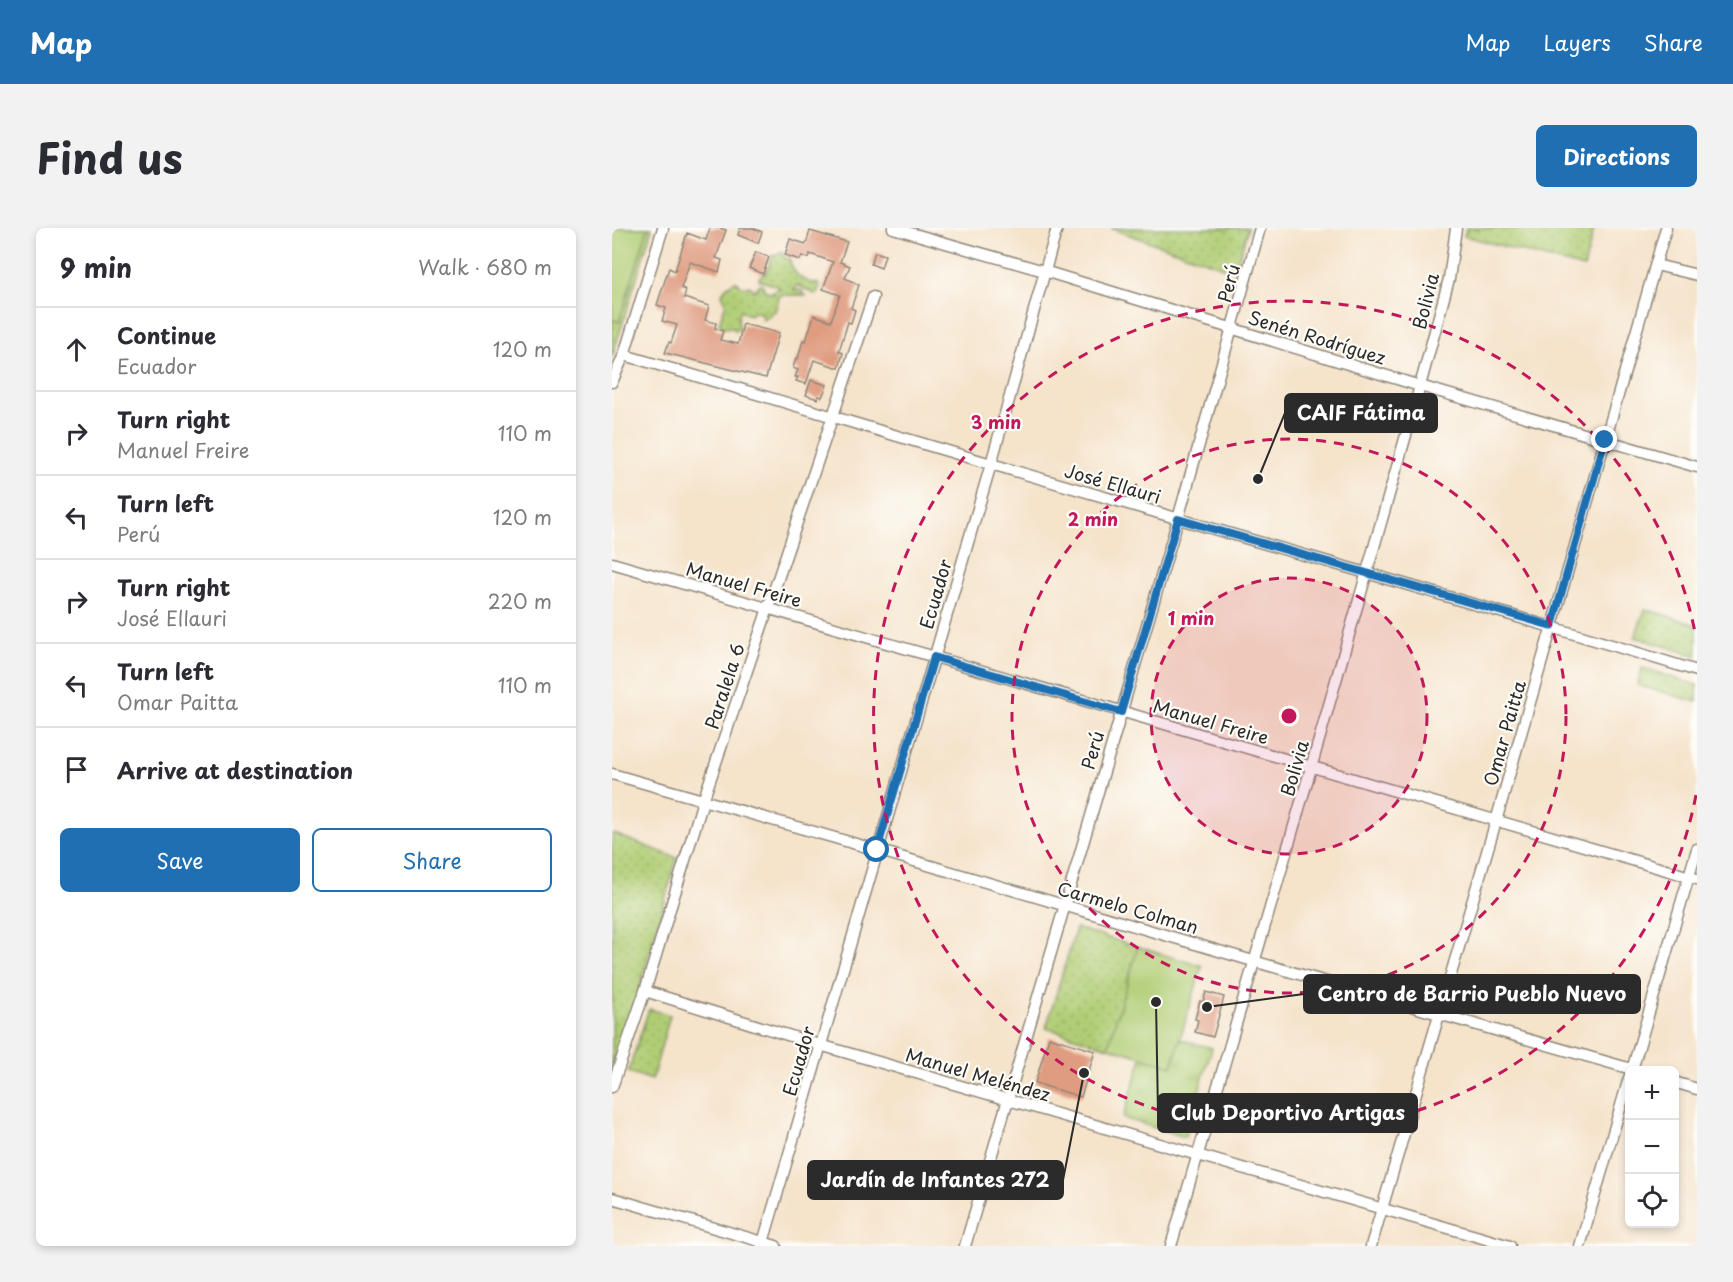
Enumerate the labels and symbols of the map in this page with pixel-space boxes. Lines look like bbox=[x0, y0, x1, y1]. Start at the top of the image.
street label: Perú bbox=[1210, 261, 1246, 305]
street label: Bolivia bbox=[1405, 269, 1445, 332]
street label: Senén Rodríguez bbox=[1245, 303, 1389, 371]
callout: CAIF Fátima bbox=[1285, 394, 1437, 432]
text: CAIF Fátima bbox=[1297, 397, 1425, 427]
text: 3 min bbox=[971, 408, 1021, 435]
route end bbox=[1591, 426, 1617, 452]
street label: José Ellauri bbox=[1062, 456, 1164, 510]
text: 2 min bbox=[1068, 505, 1118, 532]
street label: Manuel Freire bbox=[683, 555, 805, 613]
street label: Ecuador bbox=[912, 555, 958, 632]
text: 1 min bbox=[1168, 604, 1214, 631]
street label: Paralela 6 bbox=[697, 640, 751, 732]
street label: Omar Paitta bbox=[1476, 677, 1532, 789]
street label: Manuel Freire bbox=[1150, 692, 1272, 750]
centre of rings bbox=[1279, 706, 1299, 726]
street label: Perú bbox=[1074, 728, 1110, 772]
street label: Bolivia bbox=[1273, 736, 1315, 799]
route start bbox=[863, 836, 889, 862]
street label: Carmelo Colman bbox=[1054, 874, 1202, 940]
callout: Centro de Barrio Pueblo Nuevo bbox=[1304, 975, 1640, 1013]
text: Centro de Barrio Pueblo Nuevo bbox=[1318, 978, 1627, 1008]
street label: Ecuador bbox=[775, 1022, 821, 1099]
street label: Manuel Meléndez bbox=[903, 1040, 1054, 1108]
callout: Club Deportivo Artigas bbox=[1158, 1094, 1417, 1132]
text: Club Deportivo Artigas bbox=[1171, 1097, 1406, 1127]
callout: Jardín de Infantes 272 bbox=[808, 1161, 1063, 1199]
text: Jardín de Infantes 272 bbox=[820, 1164, 1050, 1194]

